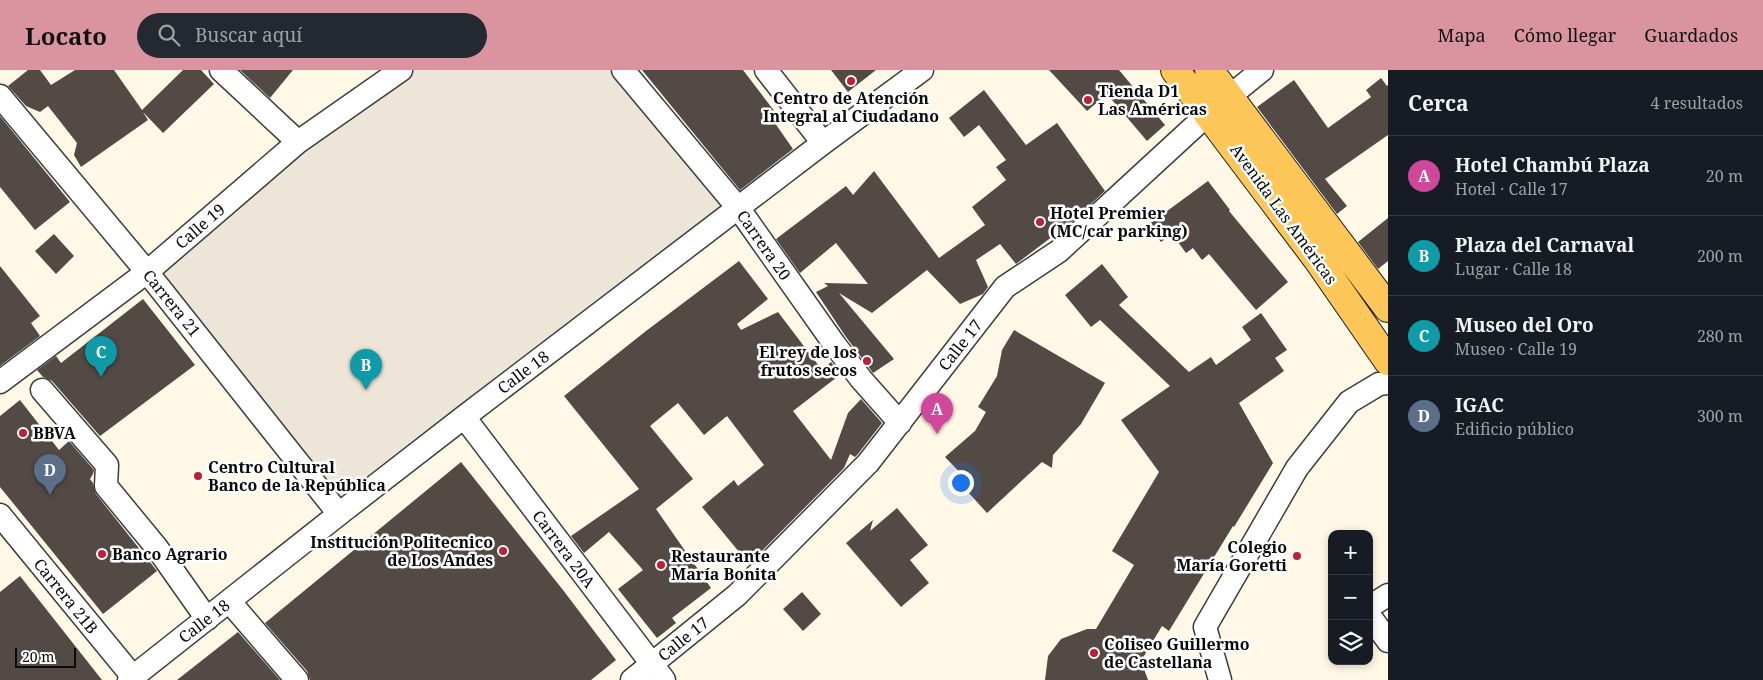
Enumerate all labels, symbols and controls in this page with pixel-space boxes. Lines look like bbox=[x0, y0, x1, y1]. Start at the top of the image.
search box bbox=[137, 13, 487, 58]
text: Locato bbox=[25, 19, 107, 52]
icon: search bbox=[155, 21, 183, 49]
text: Buscar aquí bbox=[195, 22, 302, 48]
text: Mapa bbox=[1438, 23, 1486, 47]
text: Cómo llegar bbox=[1514, 23, 1616, 47]
text: Guardados bbox=[1644, 23, 1738, 47]
marker: Centro de Atención Integral al Ciudadano bbox=[845, 75, 857, 87]
place label: Tienda D1 Las Américas bbox=[1098, 80, 1207, 120]
place label: Centro de Atención Integral al Ciudadano bbox=[763, 87, 939, 127]
text: Cerca bbox=[1408, 89, 1469, 117]
text: 4 resultados bbox=[1651, 92, 1743, 114]
marker: Tienda D1 Las Américas bbox=[1082, 94, 1094, 106]
street label: Avenida Las Américas bbox=[1226, 139, 1342, 289]
text: Hotel Chambú Plaza bbox=[1455, 152, 1650, 178]
text: A bbox=[1418, 165, 1430, 187]
text: 20 m bbox=[1706, 165, 1743, 187]
text: Hotel · Calle 17 bbox=[1455, 178, 1568, 200]
street label: Calle 19 bbox=[170, 198, 230, 254]
place label: Hotel Premier (MC/car parking) bbox=[1050, 202, 1188, 242]
street label: Carrera 20 bbox=[732, 206, 796, 284]
marker: Hotel Premier (MC/car parking) bbox=[1034, 216, 1046, 228]
text: Plaza del Carnaval bbox=[1455, 232, 1634, 258]
text: B bbox=[1419, 245, 1429, 267]
text: 200 m bbox=[1697, 245, 1743, 267]
text: Lugar · Calle 18 bbox=[1455, 258, 1572, 280]
street label: Carrera 21 bbox=[138, 265, 206, 341]
text: Museo del Oro bbox=[1455, 312, 1594, 338]
street label: Calle 17 bbox=[933, 315, 987, 375]
text: C bbox=[1419, 325, 1429, 347]
text: 280 m bbox=[1697, 325, 1743, 347]
pin: C bbox=[85, 336, 117, 377]
text: Museo · Calle 19 bbox=[1455, 338, 1577, 360]
place label: El rey de los frutos secos bbox=[759, 341, 857, 381]
street label: Calle 18 bbox=[493, 345, 553, 399]
pin: B bbox=[350, 349, 382, 390]
marker: El rey de los frutos secos bbox=[861, 355, 873, 367]
text: IGAC bbox=[1455, 392, 1504, 418]
pin: A bbox=[921, 393, 953, 434]
text: D bbox=[1418, 405, 1430, 427]
text: 300 m bbox=[1697, 405, 1743, 427]
text: Edificio público bbox=[1455, 418, 1574, 440]
place label: BBVA bbox=[33, 422, 77, 444]
marker: BBVA bbox=[17, 427, 29, 439]
pin: D bbox=[34, 454, 66, 495]
place label: Centro Cultural Banco de la República bbox=[208, 456, 386, 496]
marker: Centro Cultural Banco de la República bbox=[192, 470, 204, 482]
your location bbox=[948, 470, 974, 496]
street label: Carrera 20A bbox=[528, 506, 601, 593]
map controls bbox=[1328, 530, 1373, 665]
button: + bbox=[1328, 530, 1373, 575]
place label: Institución Politecnico de Los Andes bbox=[310, 531, 493, 571]
place label: Colegio María Goretti bbox=[1176, 536, 1287, 576]
place label: Banco Agrario bbox=[112, 543, 228, 565]
marker: Institución Politecnico de Los Andes bbox=[497, 545, 509, 557]
place label: Restaurante María Bonita bbox=[671, 545, 777, 585]
marker: Banco Agrario bbox=[96, 548, 108, 560]
marker: Colegio María Goretti bbox=[1291, 550, 1303, 562]
street label: Carrera 21B bbox=[29, 554, 103, 638]
marker: Restaurante María Bonita bbox=[655, 559, 667, 571]
button: − bbox=[1328, 575, 1373, 620]
street label: Calle 18 bbox=[174, 594, 234, 648]
street label: Calle 17 bbox=[653, 612, 713, 666]
button: layers bbox=[1328, 620, 1373, 665]
place label: Coliseo Guillermo de Castellana bbox=[1104, 633, 1250, 673]
scale bar bbox=[15, 645, 76, 668]
text: 20 m bbox=[22, 647, 55, 666]
marker: Coliseo Guillermo de Castellana bbox=[1088, 647, 1100, 659]

